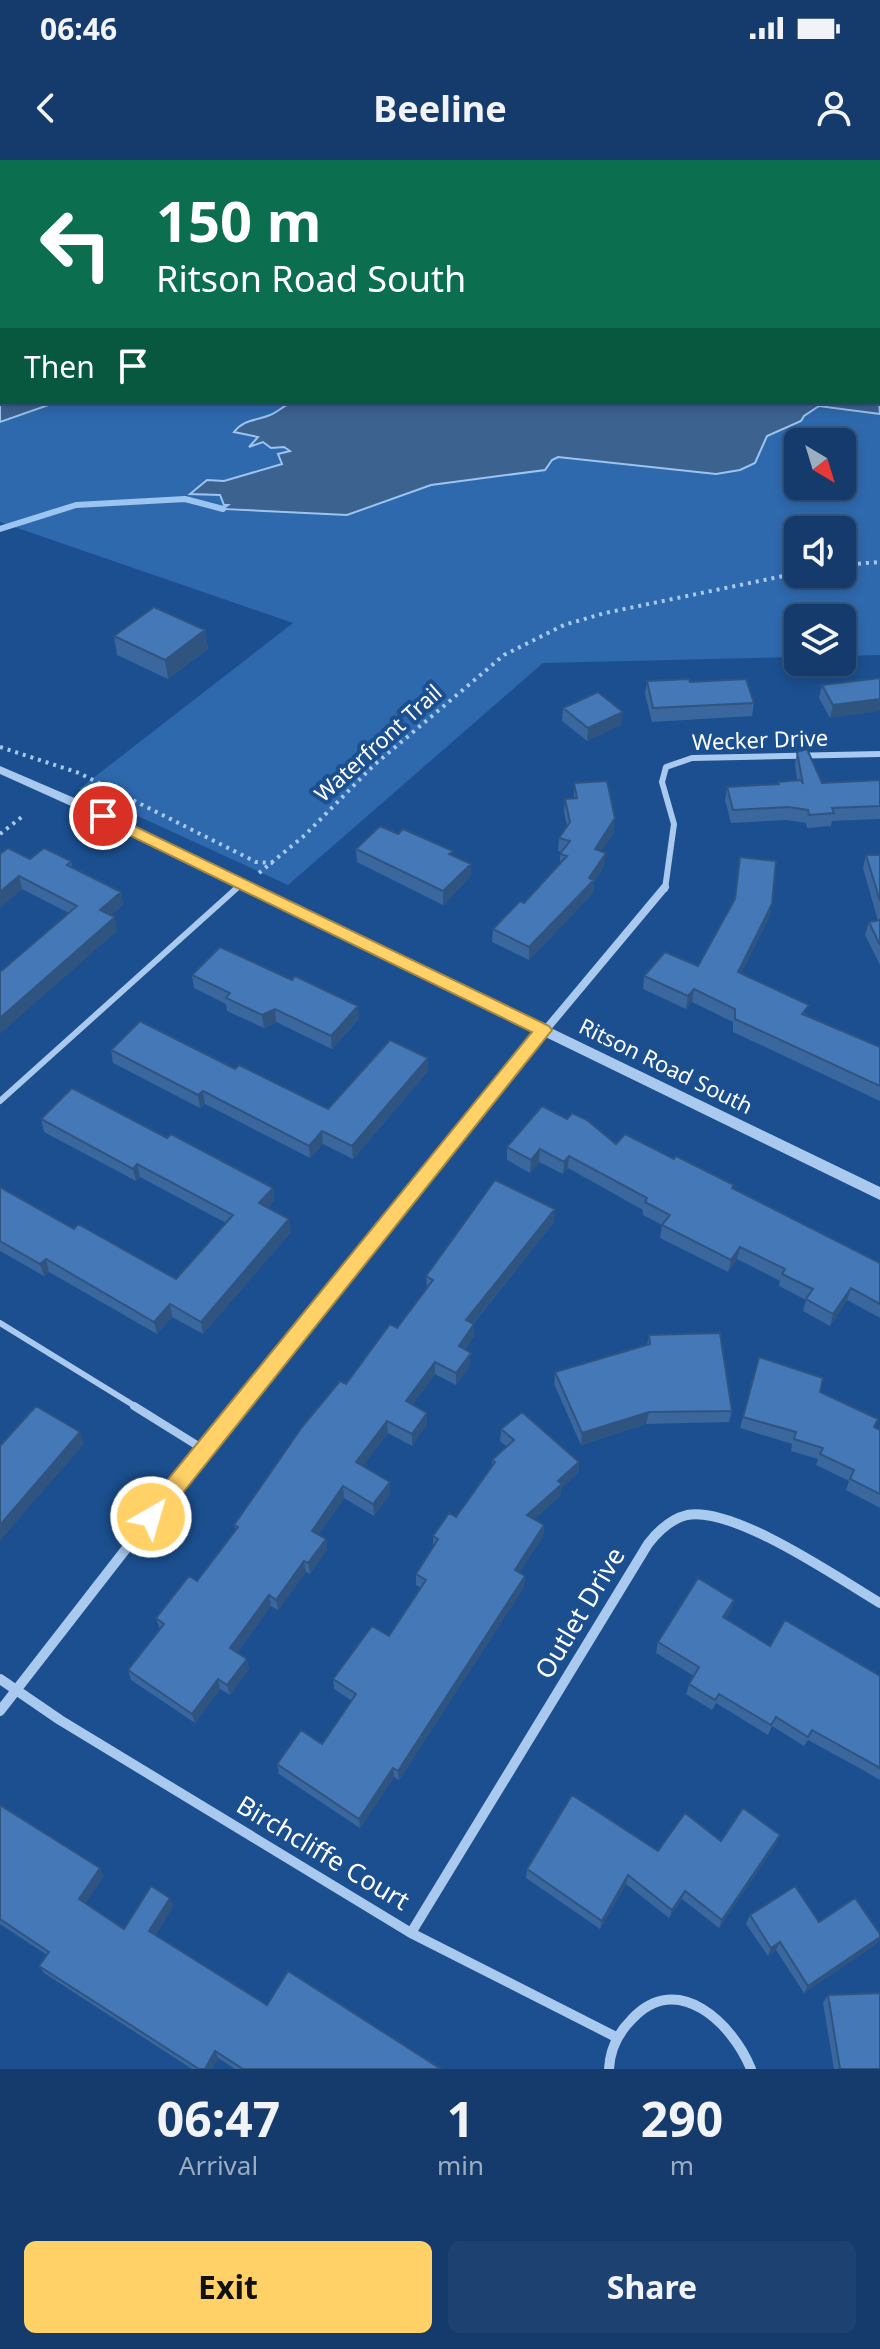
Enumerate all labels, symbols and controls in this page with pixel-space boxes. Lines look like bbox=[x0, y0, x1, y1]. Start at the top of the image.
text: 06:46 bbox=[40, 8, 117, 49]
text: Beeline bbox=[373, 84, 507, 133]
icon: back bbox=[24, 86, 68, 130]
icon: person bbox=[812, 86, 856, 130]
text: 150 m bbox=[156, 182, 321, 258]
icon: left bbox=[24, 192, 128, 296]
text: Ritson Road South bbox=[156, 254, 466, 303]
icon: arrive bbox=[111, 344, 155, 388]
text: Then bbox=[24, 346, 95, 387]
north arrow bbox=[784, 428, 856, 500]
map controls bbox=[784, 428, 856, 676]
button: sound bbox=[784, 516, 856, 588]
button: layers bbox=[784, 604, 856, 676]
street label: Waterfront Trail bbox=[307, 677, 448, 808]
street label: Wecker Drive bbox=[691, 722, 829, 756]
pin bbox=[69, 782, 137, 850]
icon: arrive bbox=[81, 794, 125, 838]
street label: Ritson Road South bbox=[575, 1010, 758, 1120]
position arrow bbox=[109, 1475, 193, 1559]
street label: Outlet Drive bbox=[526, 1540, 633, 1685]
street label: Birchcliffe Court bbox=[230, 1786, 417, 1918]
text: 06:47 bbox=[157, 2086, 280, 2151]
text: 1 bbox=[447, 2086, 474, 2151]
text: 290 bbox=[641, 2086, 723, 2151]
text: Arrival bbox=[179, 2147, 258, 2183]
text: min bbox=[437, 2147, 484, 2183]
text: m bbox=[670, 2147, 694, 2183]
button: Exit bbox=[24, 2241, 432, 2333]
button: Share bbox=[448, 2241, 856, 2333]

